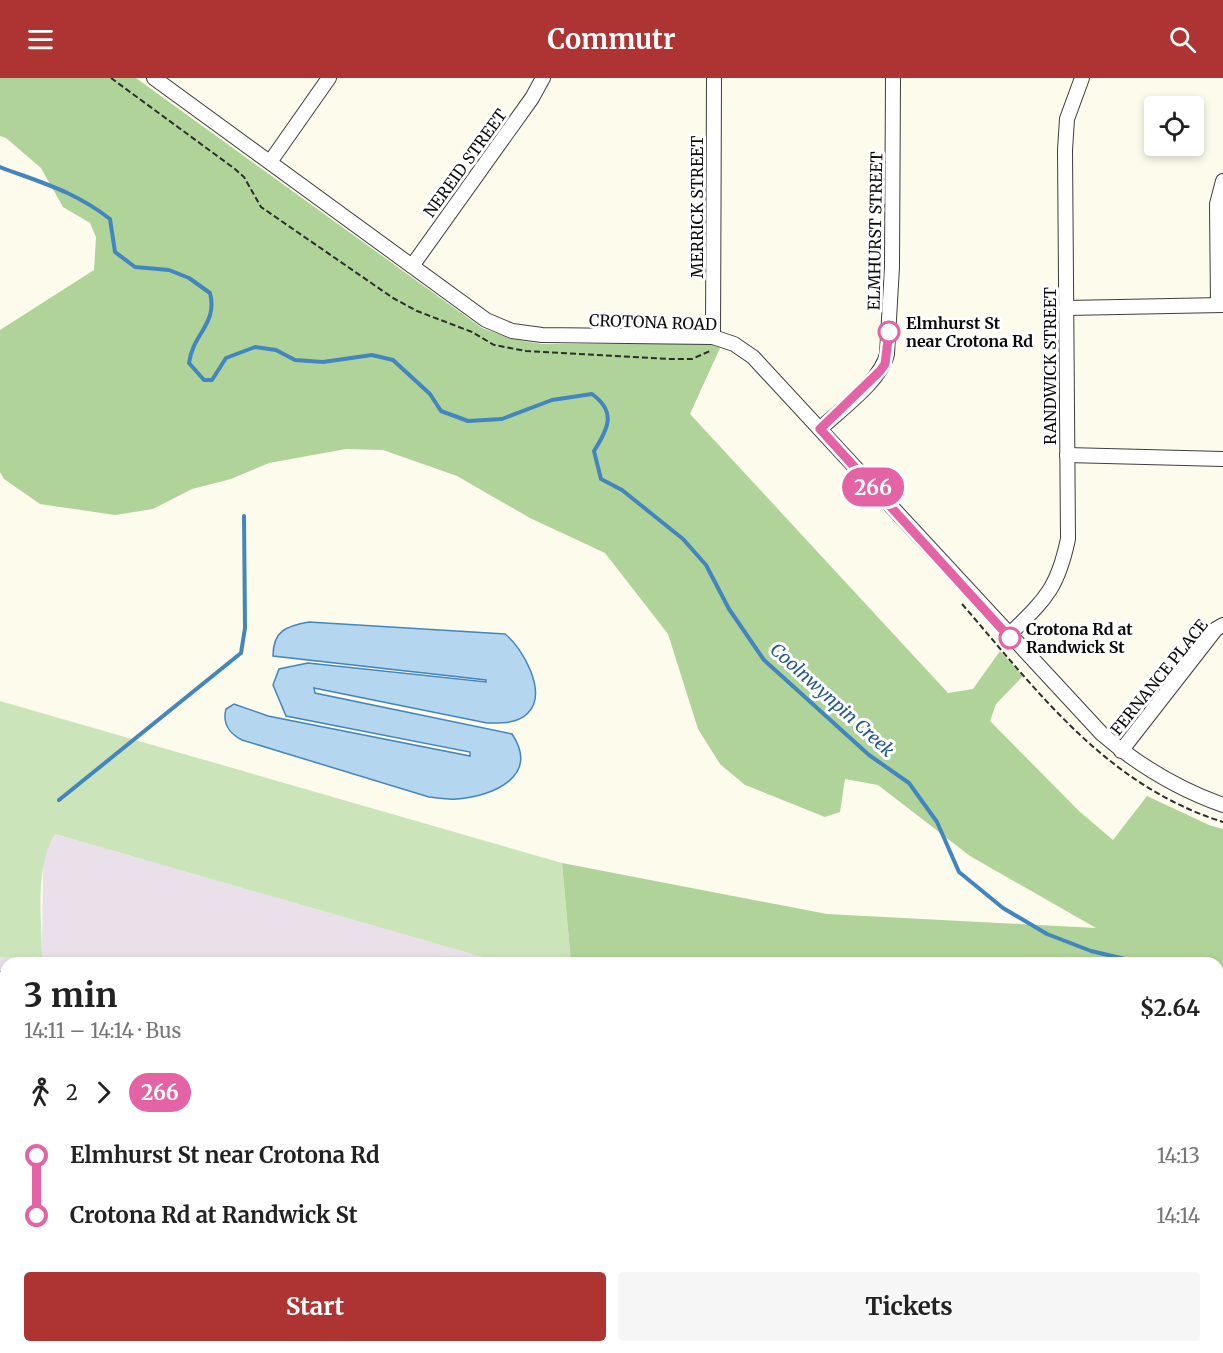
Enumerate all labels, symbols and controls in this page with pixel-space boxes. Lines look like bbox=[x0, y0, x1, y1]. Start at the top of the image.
text: Commutr bbox=[548, 22, 675, 56]
icon: menu bbox=[24, 23, 57, 56]
icon: search bbox=[1166, 23, 1199, 56]
map controls bbox=[1144, 96, 1204, 156]
button: locate bbox=[1144, 96, 1204, 156]
street label: NEREID STREET bbox=[419, 105, 511, 221]
street label: MERRICK STREET bbox=[687, 136, 707, 278]
street label: ELMHURST STREET bbox=[864, 151, 886, 311]
street label: RANDWICK STREET bbox=[1040, 287, 1060, 445]
street label: CROTONA ROAD bbox=[589, 310, 717, 334]
place label: Elmhurst St near Crotona Rd bbox=[906, 313, 1033, 351]
marker: Elmhurst St near Crotona Rd bbox=[878, 321, 900, 343]
line badge: 266 bbox=[838, 468, 908, 506]
text: 266 bbox=[854, 474, 892, 501]
street label: FERNANCE PLACE bbox=[1106, 614, 1212, 739]
place label: Crotona Rd at Randwick St bbox=[1026, 619, 1133, 657]
marker: Crotona Rd at Randwick St bbox=[999, 627, 1021, 649]
water label: Coolnwynpin Creek bbox=[765, 638, 899, 762]
text: 3 min bbox=[24, 975, 117, 1016]
text: $2.64 bbox=[1140, 994, 1200, 1022]
text: 14:11 – 14:14 · Bus bbox=[24, 1018, 181, 1043]
icon: walk bbox=[24, 1076, 57, 1109]
icon: forward bbox=[87, 1076, 120, 1109]
text: 266 bbox=[141, 1079, 179, 1106]
text: 2 bbox=[66, 1080, 78, 1105]
text: Elmhurst St near Crotona Rd bbox=[70, 1141, 380, 1169]
text: 14:13 bbox=[1157, 1143, 1200, 1168]
text: Crotona Rd at Randwick St bbox=[70, 1201, 358, 1229]
text: 14:14 bbox=[1156, 1203, 1200, 1228]
button: Start bbox=[24, 1272, 606, 1341]
button: Tickets bbox=[618, 1272, 1200, 1341]

